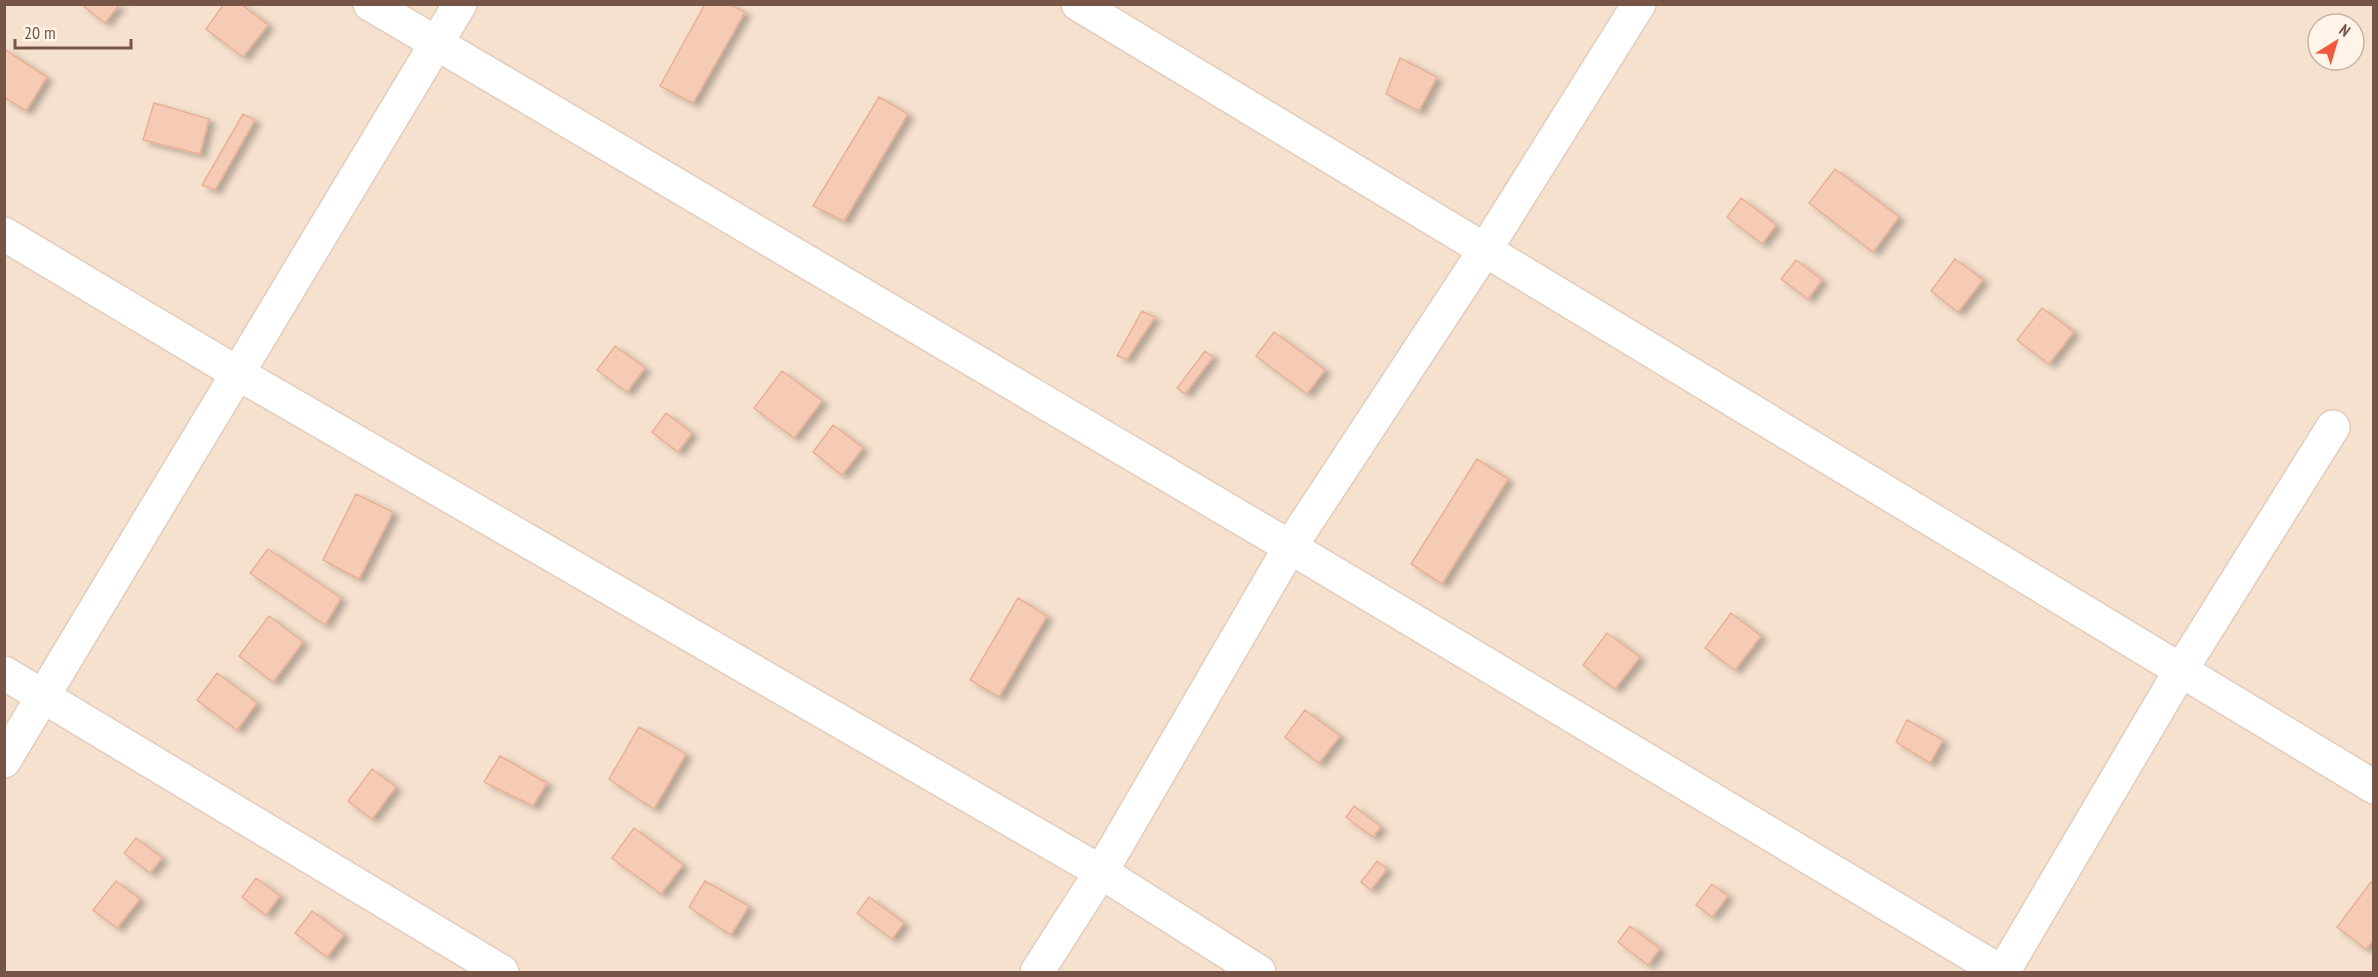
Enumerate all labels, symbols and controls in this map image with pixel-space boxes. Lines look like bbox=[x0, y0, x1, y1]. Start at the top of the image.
scale bar bbox=[15, 12, 130, 50]
north arrow bbox=[2306, 12, 2366, 72]
text: N bbox=[2336, 19, 2354, 41]
text: 20 m bbox=[24, 21, 56, 44]

